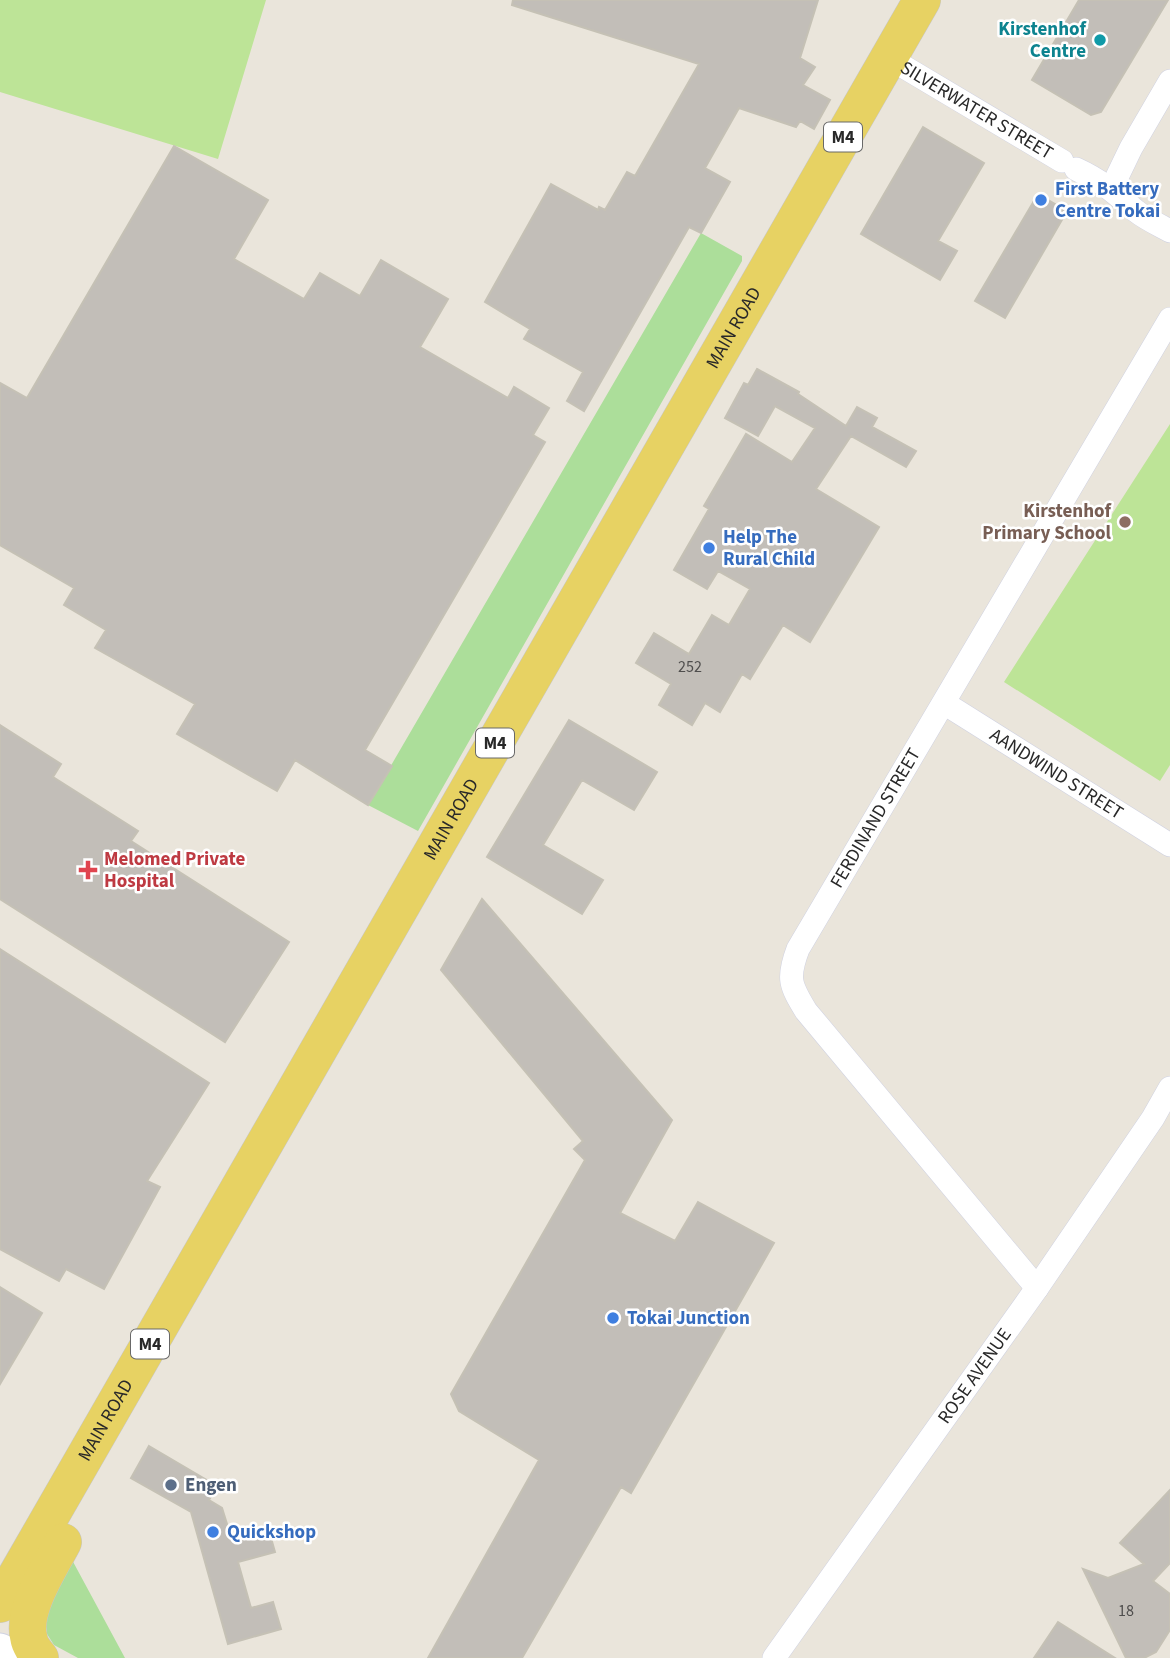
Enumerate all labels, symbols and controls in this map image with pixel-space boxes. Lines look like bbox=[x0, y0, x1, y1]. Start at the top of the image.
place label: Kirstenhof Centre bbox=[998, 16, 1088, 65]
marker: Kirstenhof Centre bbox=[1092, 32, 1108, 48]
street label: SILVERWATER STREET bbox=[895, 54, 1058, 166]
road number: M4 bbox=[824, 122, 862, 152]
place label: First Battery Centre Tokai bbox=[1055, 176, 1160, 225]
marker: First Battery Centre Tokai bbox=[1033, 192, 1049, 208]
street label: MAIN ROAD bbox=[699, 282, 768, 374]
place label: Kirstenhof Primary School bbox=[982, 498, 1113, 547]
marker: Kirstenhof Primary School bbox=[1117, 514, 1133, 530]
place label: Help The Rural Child bbox=[723, 524, 815, 573]
marker: Help The Rural Child bbox=[701, 540, 717, 556]
house number: 252 bbox=[678, 656, 702, 678]
street label: AANDWIND STREET bbox=[985, 722, 1129, 826]
road number: M4 bbox=[476, 728, 514, 758]
street label: FERDINAND STREET bbox=[823, 743, 927, 893]
street label: MAIN ROAD bbox=[417, 773, 485, 865]
place label: Melomed Private Hospital bbox=[104, 846, 245, 895]
marker: Melomed Private Hospital bbox=[78, 860, 98, 880]
place label: Tokai Junction bbox=[627, 1305, 750, 1332]
marker: Tokai Junction bbox=[605, 1310, 621, 1326]
street label: ROSE AVENUE bbox=[931, 1323, 1018, 1429]
road number: M4 bbox=[131, 1330, 169, 1358]
street label: MAIN ROAD bbox=[71, 1374, 140, 1466]
place label: Engen bbox=[185, 1472, 237, 1499]
marker: Engen bbox=[163, 1477, 179, 1493]
place label: Quickshop bbox=[227, 1519, 316, 1546]
marker: Quickshop bbox=[205, 1524, 221, 1540]
house number: 18 bbox=[1118, 1600, 1134, 1622]

